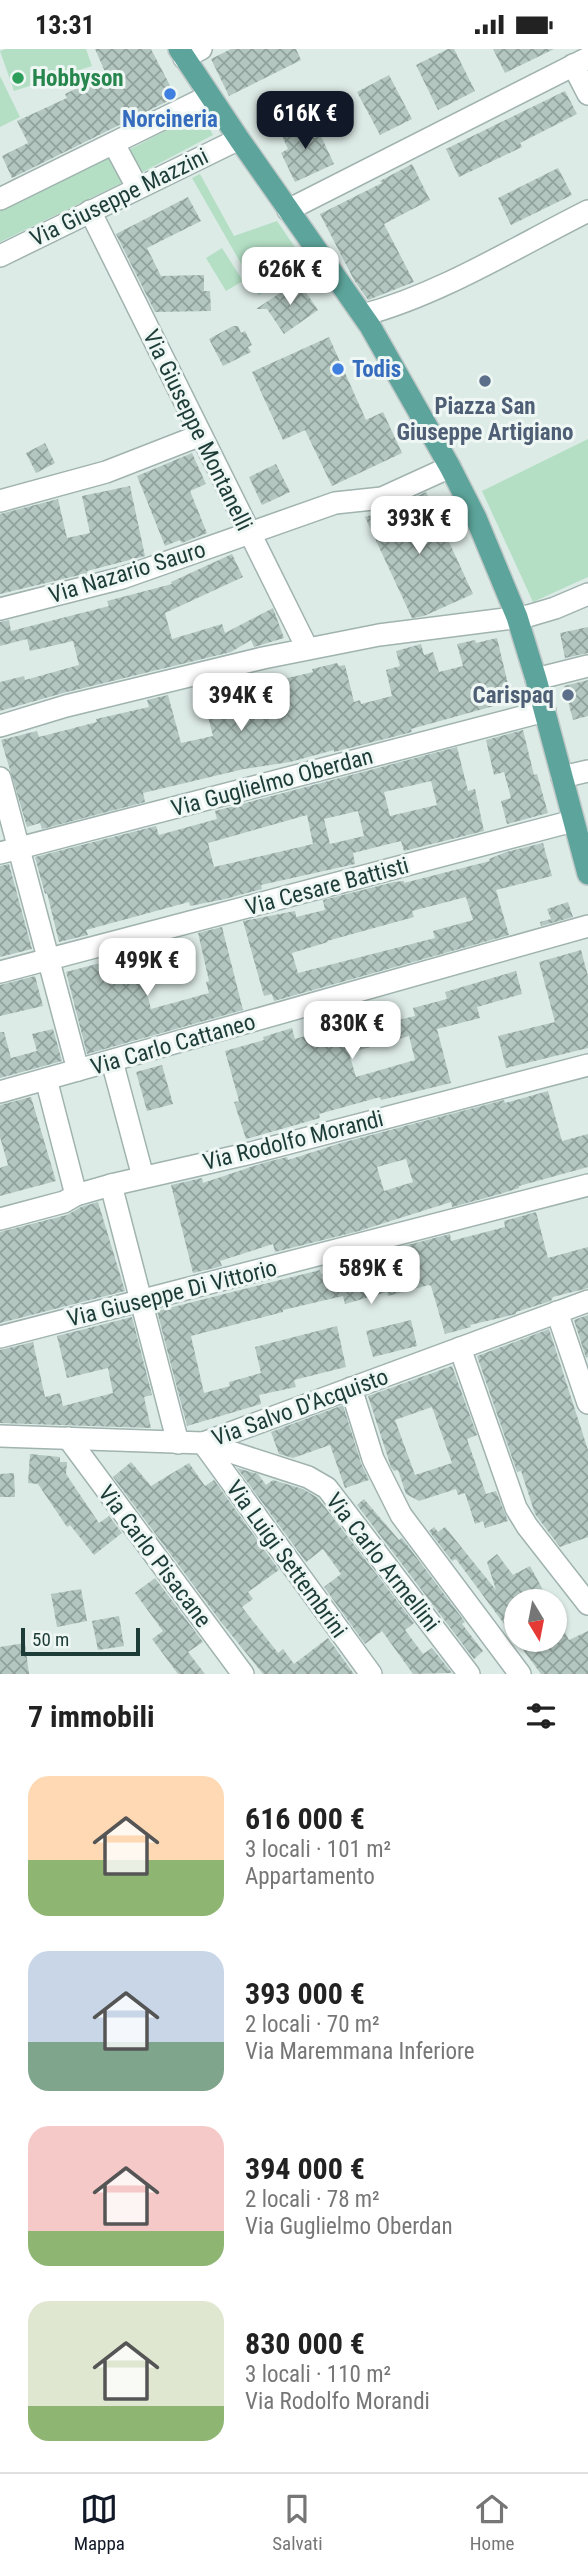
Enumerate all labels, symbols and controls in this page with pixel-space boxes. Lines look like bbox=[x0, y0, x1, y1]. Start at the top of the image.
text: 13:31 bbox=[35, 10, 95, 40]
place label: Hobbyson bbox=[32, 65, 124, 92]
marker: Hobbyson bbox=[10, 70, 26, 86]
marker: Norcineria bbox=[162, 86, 178, 102]
pin: 616K € bbox=[248, 91, 362, 151]
text: 616K € bbox=[273, 100, 337, 127]
place label: Norcineria bbox=[122, 106, 218, 133]
street label: Via Giuseppe Mazzini bbox=[26, 143, 213, 252]
pin: 626K € bbox=[233, 247, 347, 307]
text: 626K € bbox=[258, 256, 322, 283]
street label: Via Giuseppe Montanelli bbox=[137, 325, 258, 535]
place label: Todis bbox=[352, 356, 401, 383]
marker: Todis bbox=[330, 361, 346, 377]
marker: Piazza San Giuseppe Artigiano bbox=[477, 373, 493, 389]
place label: Piazza San Giuseppe Artigiano bbox=[397, 393, 573, 446]
pin: 393K € bbox=[362, 497, 476, 556]
text: 393K € bbox=[387, 505, 451, 532]
street label: Via Nazario Sauro bbox=[46, 536, 209, 609]
pin: 394K € bbox=[184, 673, 298, 733]
text: 394K € bbox=[209, 682, 273, 709]
place label: Carispaq bbox=[473, 682, 554, 709]
marker: Carispaq bbox=[560, 687, 576, 703]
street label: Via Guglielmo Oberdan bbox=[168, 743, 376, 822]
street label: Via Cesare Battisti bbox=[243, 852, 412, 921]
pin: 499K € bbox=[90, 939, 204, 998]
text: 499K € bbox=[115, 947, 179, 974]
pin: 830K € bbox=[295, 1002, 409, 1061]
street label: Via Carlo Cattaneo bbox=[88, 1008, 258, 1081]
text: 830K € bbox=[320, 1010, 384, 1037]
street label: Via Rodolfo Morandi bbox=[200, 1105, 386, 1176]
pin: 589K € bbox=[314, 1247, 428, 1306]
street label: Via Giuseppe Di Vittorio bbox=[65, 1254, 280, 1333]
text: 589K € bbox=[339, 1255, 403, 1282]
street label: Via Salvo D'Acquisto bbox=[208, 1363, 392, 1452]
street label: Via Luigi Settembrini bbox=[221, 1475, 353, 1643]
street label: Via Carlo Pisacane bbox=[92, 1480, 217, 1633]
street label: Via Carlo Armellini bbox=[320, 1488, 445, 1637]
north arrow bbox=[504, 1589, 567, 1652]
map controls bbox=[504, 1589, 567, 1652]
scale bar bbox=[21, 1625, 140, 1657]
text: 50 m bbox=[32, 1628, 69, 1651]
icon: filters bbox=[522, 1697, 560, 1735]
text: 7 immobili bbox=[28, 1699, 155, 1734]
text: 616 000 € bbox=[245, 1801, 365, 1836]
icon: home bbox=[84, 1804, 168, 1888]
text: 3 locali · 101 m² bbox=[245, 1836, 391, 1863]
text: Appartamento bbox=[245, 1863, 375, 1890]
text: 393 000 € bbox=[245, 1976, 365, 2011]
icon: home bbox=[84, 1979, 168, 2063]
text: 2 locali · 70 m² bbox=[245, 2011, 380, 2038]
text: Via Maremmana Inferiore bbox=[245, 2038, 475, 2065]
text: 394 000 € bbox=[245, 2151, 365, 2186]
icon: home bbox=[84, 2154, 168, 2238]
text: 2 locali · 78 m² bbox=[245, 2186, 380, 2213]
text: Via Guglielmo Oberdan bbox=[245, 2213, 453, 2240]
text: 830 000 € bbox=[245, 2326, 365, 2361]
icon: home bbox=[84, 2329, 168, 2413]
text: 3 locali · 110 m² bbox=[245, 2361, 391, 2388]
text: Via Rodolfo Morandi bbox=[245, 2388, 430, 2415]
tab: Mappa bbox=[74, 2490, 125, 2555]
tab: Salvati bbox=[272, 2490, 323, 2555]
tab: Home bbox=[470, 2490, 514, 2555]

